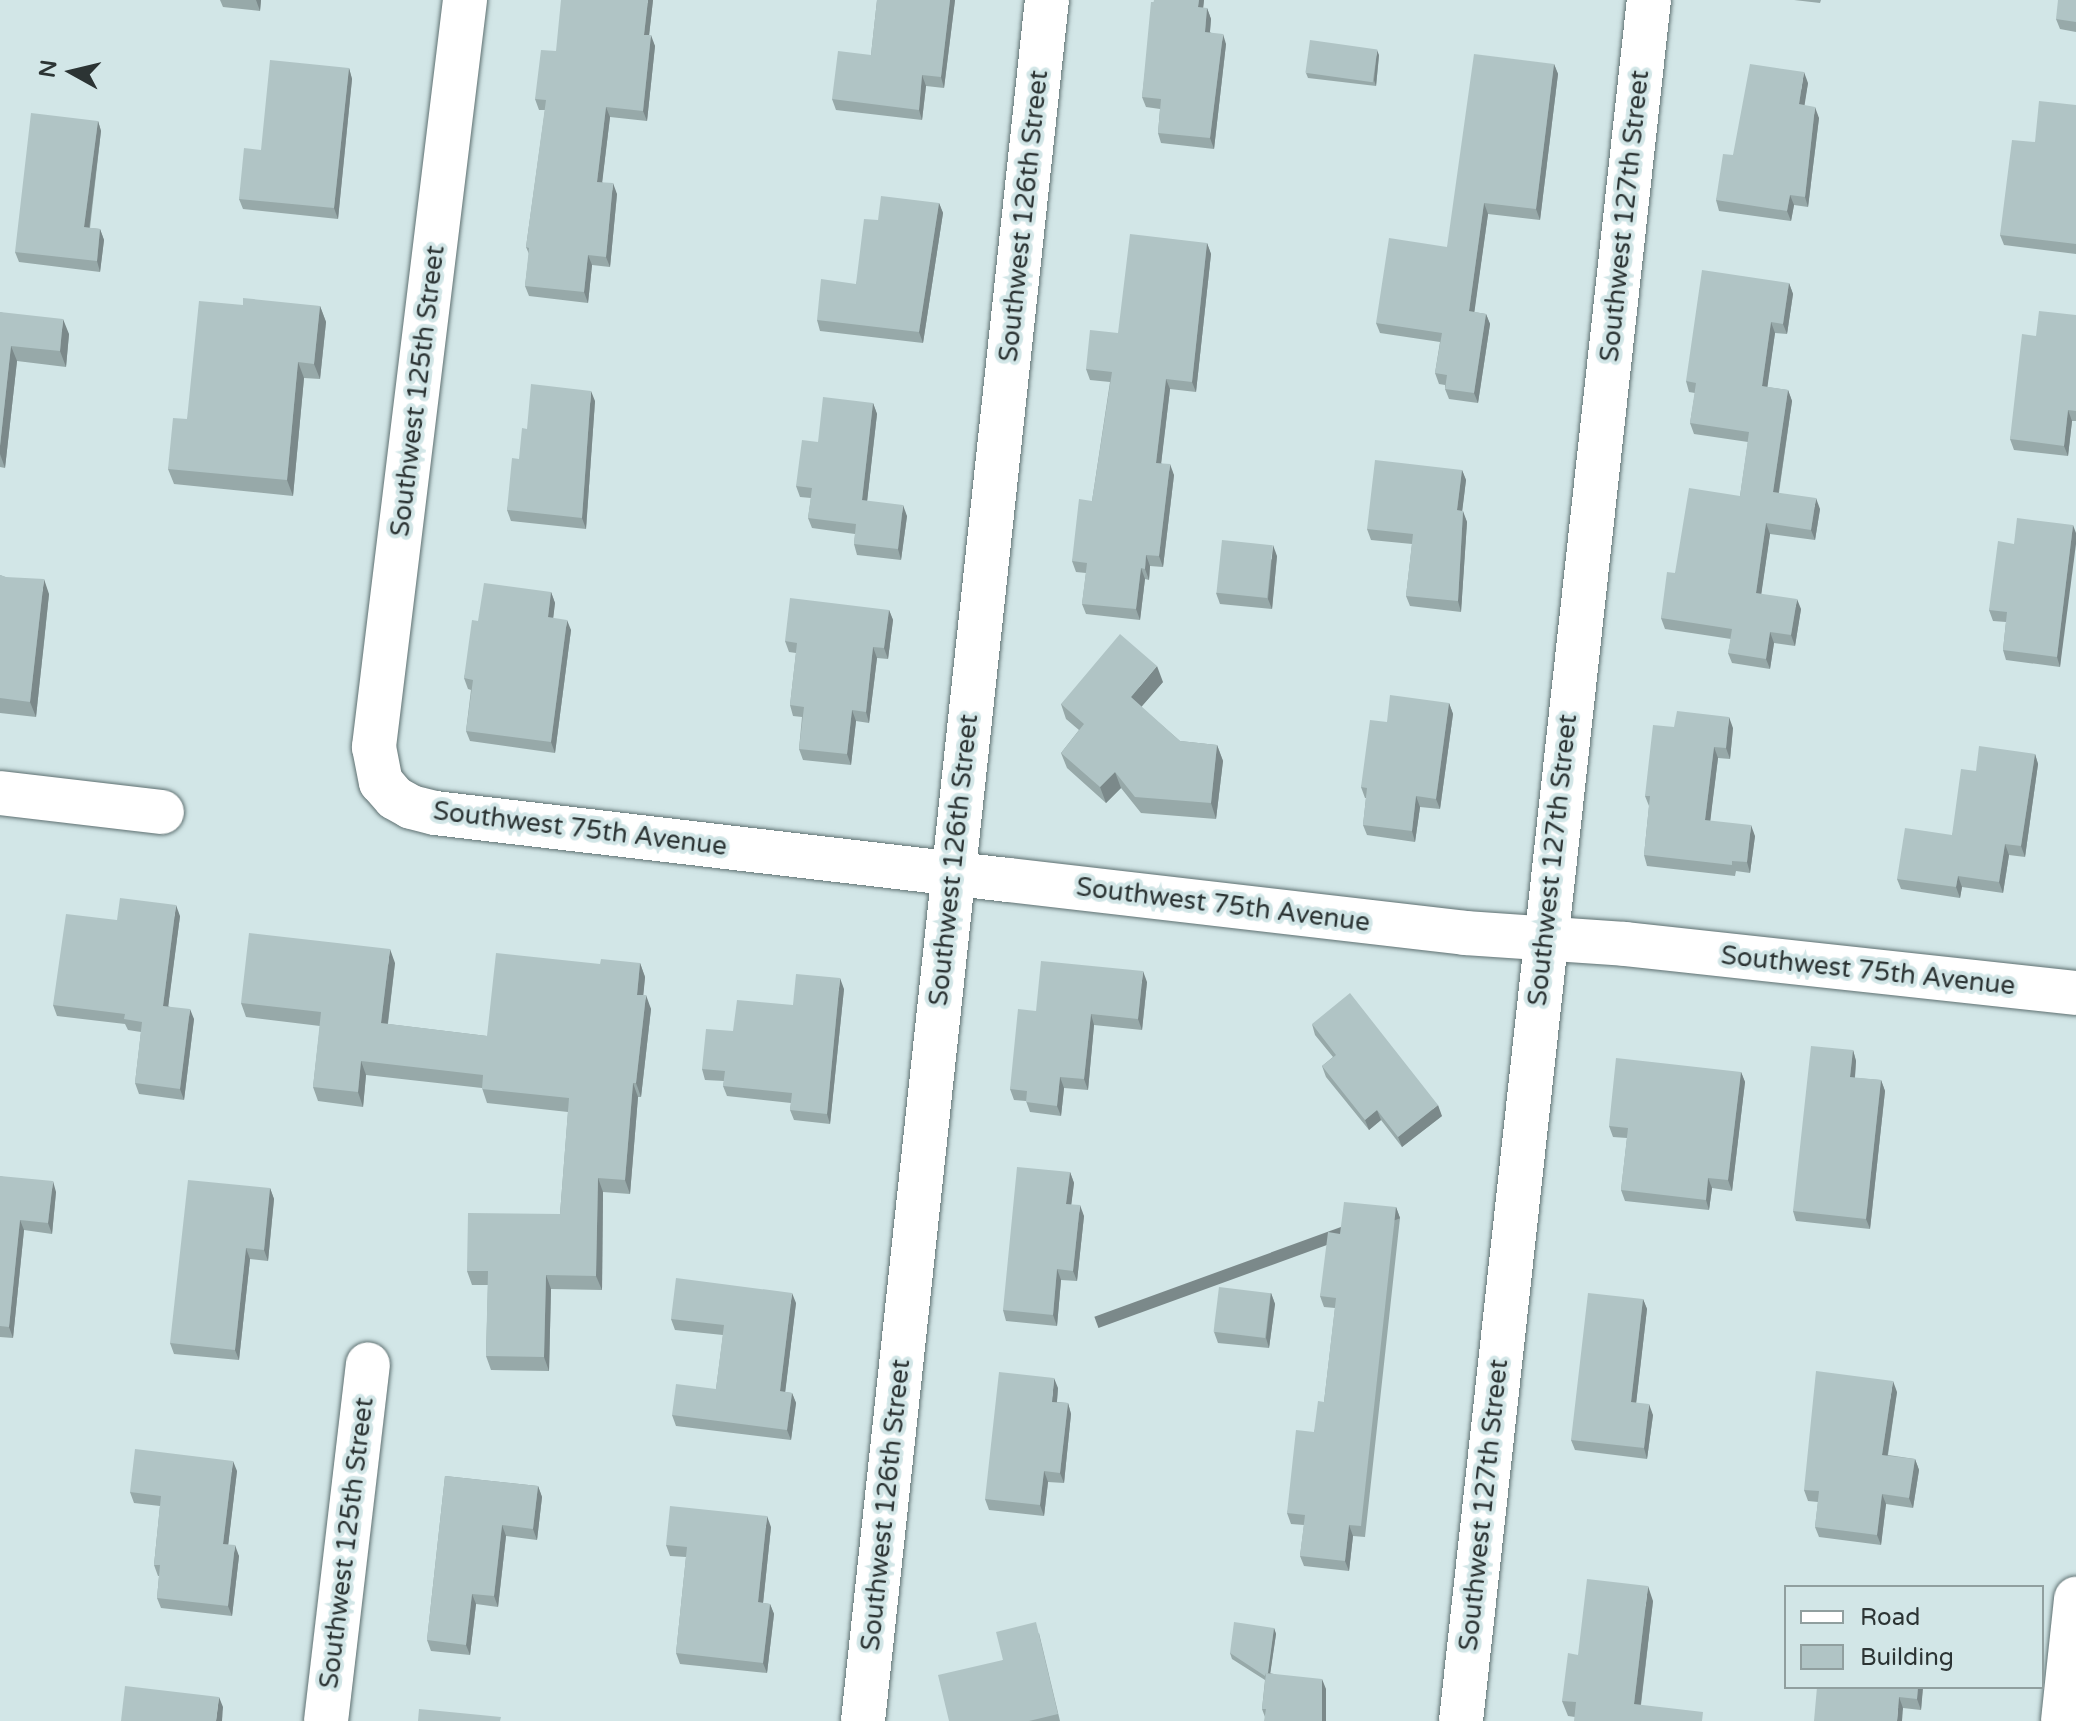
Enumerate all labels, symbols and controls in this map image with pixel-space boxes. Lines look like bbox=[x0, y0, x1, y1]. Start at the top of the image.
north arrow bbox=[32, 32, 112, 112]
text: N bbox=[34, 58, 62, 79]
street label: Southwest 126th Street bbox=[993, 69, 1055, 363]
street label: Southwest 127th Street bbox=[1594, 69, 1656, 363]
street label: Southwest 125th Street bbox=[385, 244, 451, 538]
street label: Southwest 126th Street bbox=[923, 713, 985, 1007]
street label: Southwest 127th Street bbox=[1522, 713, 1584, 1007]
street label: Southwest 75th Avenue bbox=[431, 796, 729, 862]
street label: Southwest 75th Avenue bbox=[1074, 872, 1372, 938]
street label: Southwest 75th Avenue bbox=[1719, 940, 2017, 1002]
street label: Southwest 126th Street bbox=[855, 1358, 917, 1652]
street label: Southwest 127th Street bbox=[1453, 1358, 1515, 1652]
street label: Southwest 125th Street bbox=[314, 1396, 380, 1690]
legend bbox=[1784, 1585, 2044, 1689]
text: Road bbox=[1860, 1603, 1920, 1632]
text: Building bbox=[1860, 1643, 1954, 1672]

